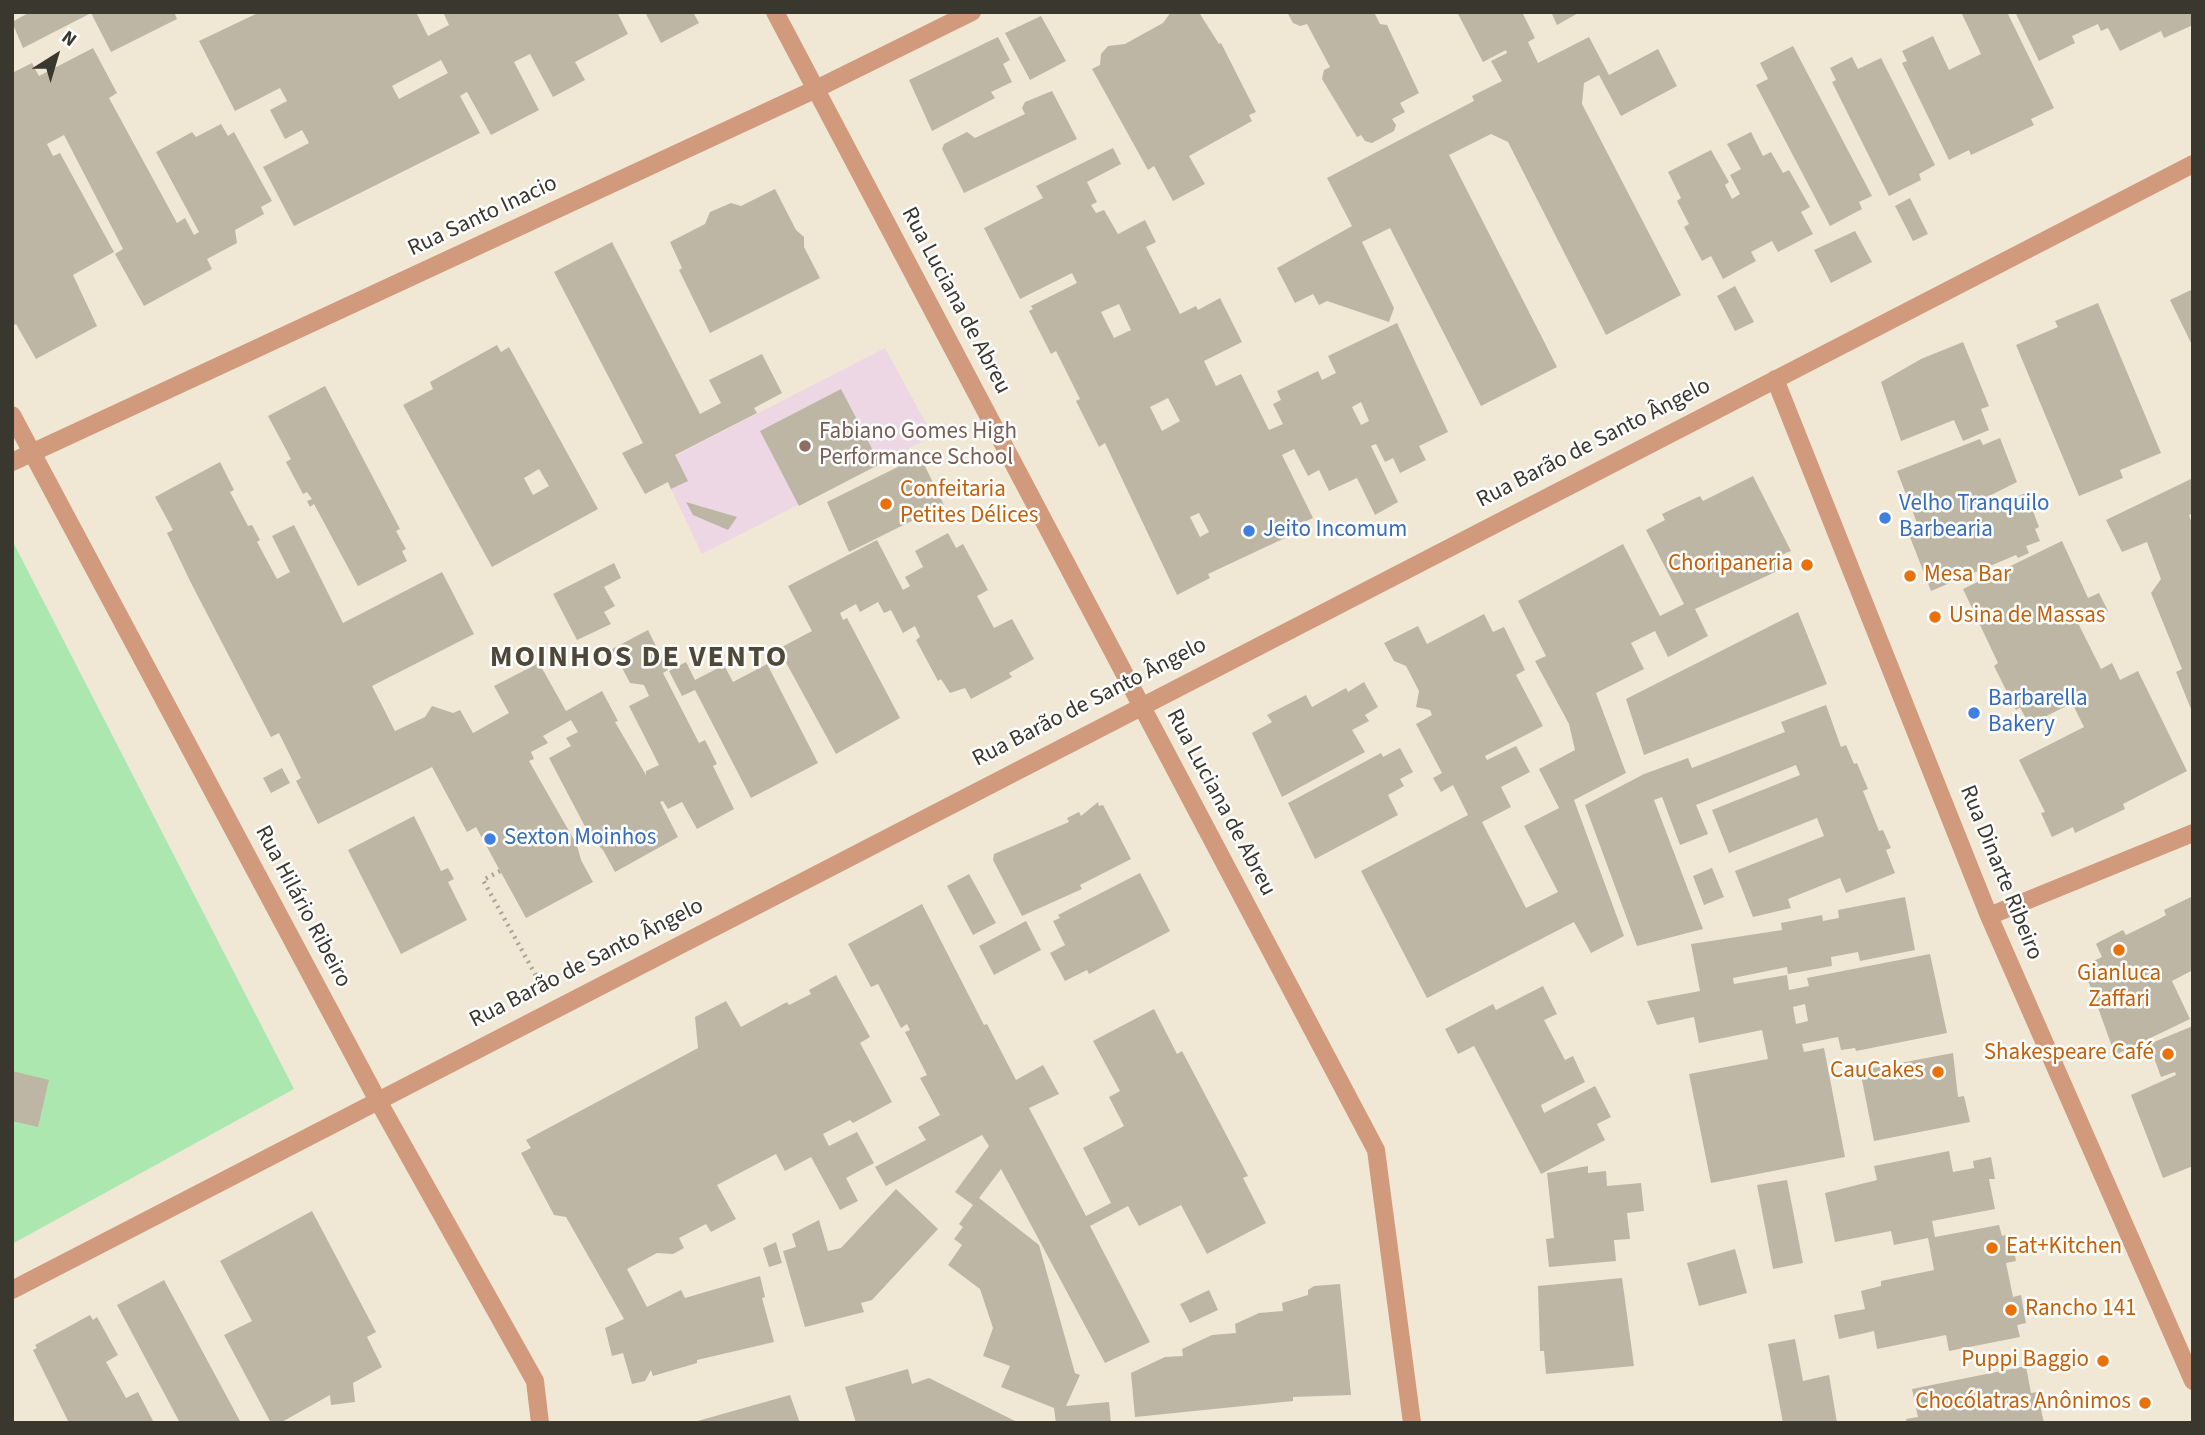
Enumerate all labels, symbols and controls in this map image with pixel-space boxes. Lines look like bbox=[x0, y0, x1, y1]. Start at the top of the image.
north arrow bbox=[21, 21, 91, 91]
text: N bbox=[56, 24, 82, 53]
street label: Rua Santo Inacio bbox=[404, 170, 562, 264]
street label: Rua Luciana de Abreu bbox=[894, 203, 1016, 399]
street label: Rua Barão de Santo Ângelo bbox=[1472, 373, 1716, 515]
place label: Fabiano Gomes High Performance School bbox=[819, 419, 1017, 473]
marker: Fabiano Gomes High Performance School bbox=[797, 438, 813, 454]
place label: Confeitaria Petites Délices bbox=[900, 477, 1038, 531]
place label: Velho Tranquilo Barbearia bbox=[1899, 491, 2049, 545]
marker: Confeitaria Petites Délices bbox=[878, 496, 894, 512]
marker: Velho Tranquilo Barbearia bbox=[1877, 510, 1893, 526]
place label: Jeito Incomum bbox=[1263, 517, 1407, 545]
marker: Jeito Incomum bbox=[1241, 523, 1257, 539]
place label: Choripaneria bbox=[1668, 551, 1793, 579]
marker: Choripaneria bbox=[1799, 557, 1815, 573]
place label: Mesa Bar bbox=[1924, 562, 2011, 590]
marker: Mesa Bar bbox=[1902, 568, 1918, 584]
place label: Usina de Massas bbox=[1949, 603, 2105, 631]
marker: Usina de Massas bbox=[1927, 609, 1943, 625]
street label: Rua Barão de Santo Ângelo bbox=[968, 632, 1212, 774]
district label: MOINHOS DE VENTO bbox=[492, 641, 786, 677]
place label: Barbarella Bakery bbox=[1988, 686, 2088, 740]
street label: Rua Luciana de Abreu bbox=[1159, 705, 1281, 901]
marker: Barbarella Bakery bbox=[1966, 705, 1982, 721]
street label: Rua Dinarte Ribeiro bbox=[1952, 782, 2048, 964]
street label: Rua Hilário Ribeiro bbox=[248, 821, 356, 993]
place label: Sexton Moinhos bbox=[504, 825, 656, 853]
marker: Sexton Moinhos bbox=[482, 831, 498, 847]
street label: Rua Barão de Santo Ângelo bbox=[465, 893, 709, 1035]
marker: Gianluca Zaffari bbox=[2111, 942, 2127, 958]
place label: Gianluca Zaffari bbox=[2077, 961, 2161, 1015]
place label: Shakespeare Café bbox=[1984, 1040, 2154, 1068]
marker: Shakespeare Café bbox=[2160, 1046, 2176, 1062]
place label: CauCakes bbox=[1830, 1058, 1924, 1086]
marker: CauCakes bbox=[1930, 1064, 1946, 1080]
place label: Eat+Kitchen bbox=[2006, 1234, 2122, 1262]
marker: Eat+Kitchen bbox=[1984, 1240, 2000, 1256]
place label: Rancho 141 bbox=[2025, 1296, 2137, 1324]
marker: Rancho 141 bbox=[2003, 1302, 2019, 1318]
place label: Puppi Baggio bbox=[1961, 1347, 2089, 1375]
marker: Puppi Baggio bbox=[2095, 1353, 2111, 1369]
place label: Chocólatras Anônimos bbox=[1915, 1389, 2131, 1417]
marker: Chocólatras Anônimos bbox=[2137, 1395, 2153, 1411]

